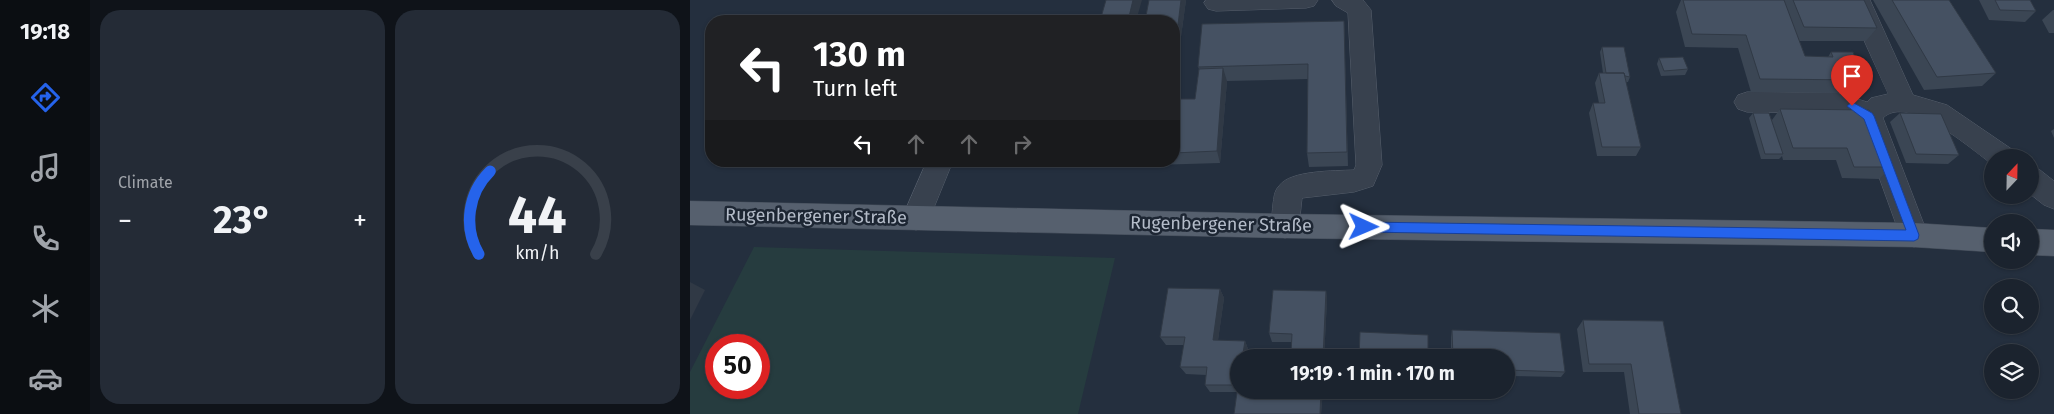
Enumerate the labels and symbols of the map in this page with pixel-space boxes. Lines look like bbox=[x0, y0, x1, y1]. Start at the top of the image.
pin bbox=[1831, 55, 1873, 106]
north arrow bbox=[1984, 149, 2039, 204]
position arrow bbox=[1337, 200, 1389, 252]
street label: Rugenbergener Straße bbox=[725, 203, 907, 229]
street label: Rugenbergener Straße bbox=[1130, 211, 1312, 237]
speed limit sign: 50 bbox=[705, 334, 770, 399]

